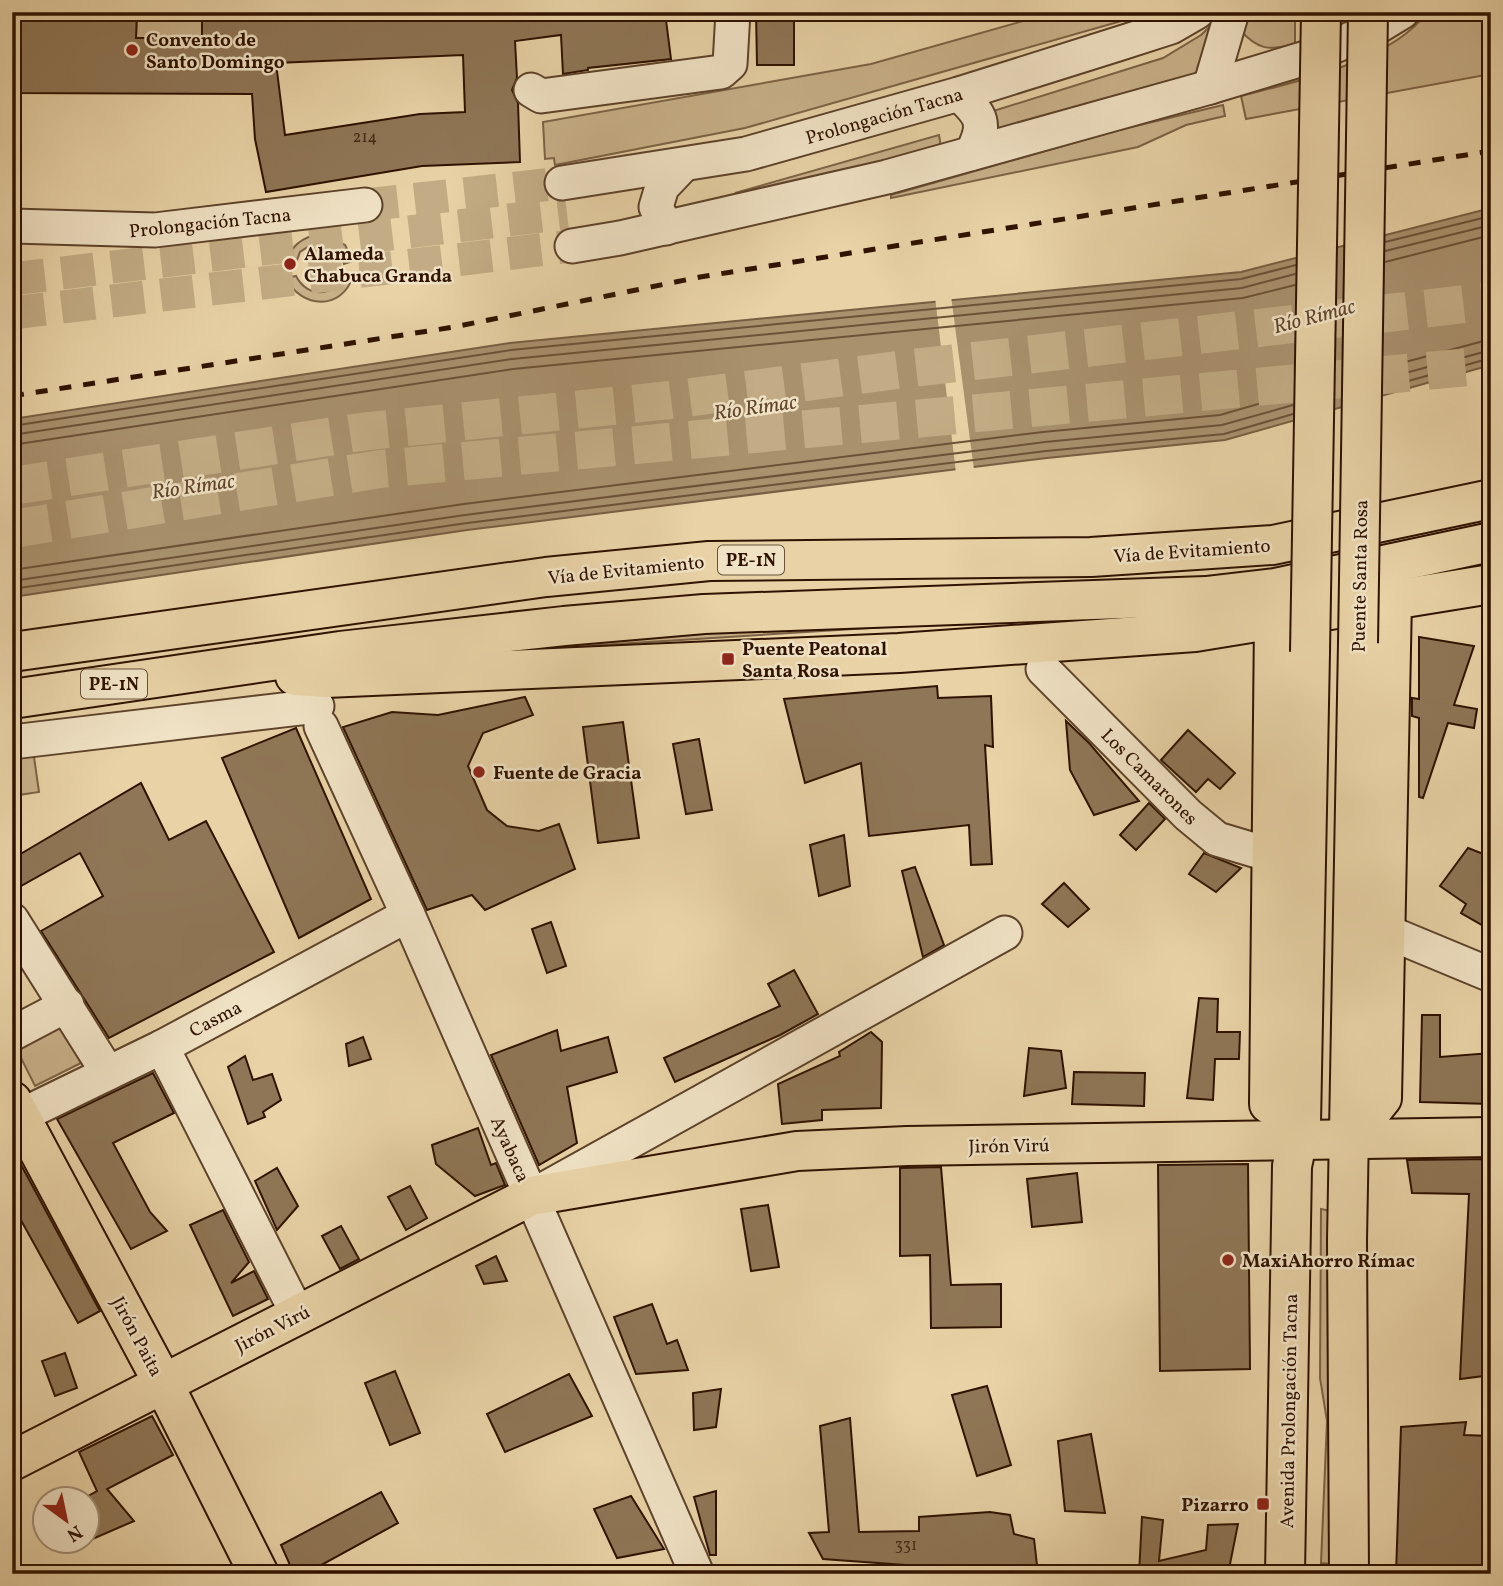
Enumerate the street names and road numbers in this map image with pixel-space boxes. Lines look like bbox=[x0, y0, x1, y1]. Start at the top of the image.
street label: Prolongación Tacna bbox=[803, 82, 966, 152]
street label: Prolongación Tacna bbox=[128, 203, 293, 245]
street label: Puente Santa Rosa bbox=[1347, 499, 1375, 653]
street label: Vía de Evitamiento bbox=[1113, 534, 1271, 570]
road number: PE-1N bbox=[718, 546, 784, 574]
street label: Vía de Evitamiento bbox=[547, 550, 706, 592]
road number: PE-1N bbox=[81, 670, 147, 698]
street label: Los Camarones bbox=[1094, 723, 1203, 832]
street label: Casma bbox=[185, 995, 247, 1044]
street label: Ayabaca bbox=[483, 1113, 535, 1187]
street label: Jirón Virú bbox=[968, 1133, 1050, 1161]
street label: Jirón Paita bbox=[104, 1292, 168, 1382]
street label: Avenida Prolongación Tacna bbox=[1275, 1293, 1305, 1529]
street label: Jirón Virú bbox=[231, 1300, 315, 1360]

